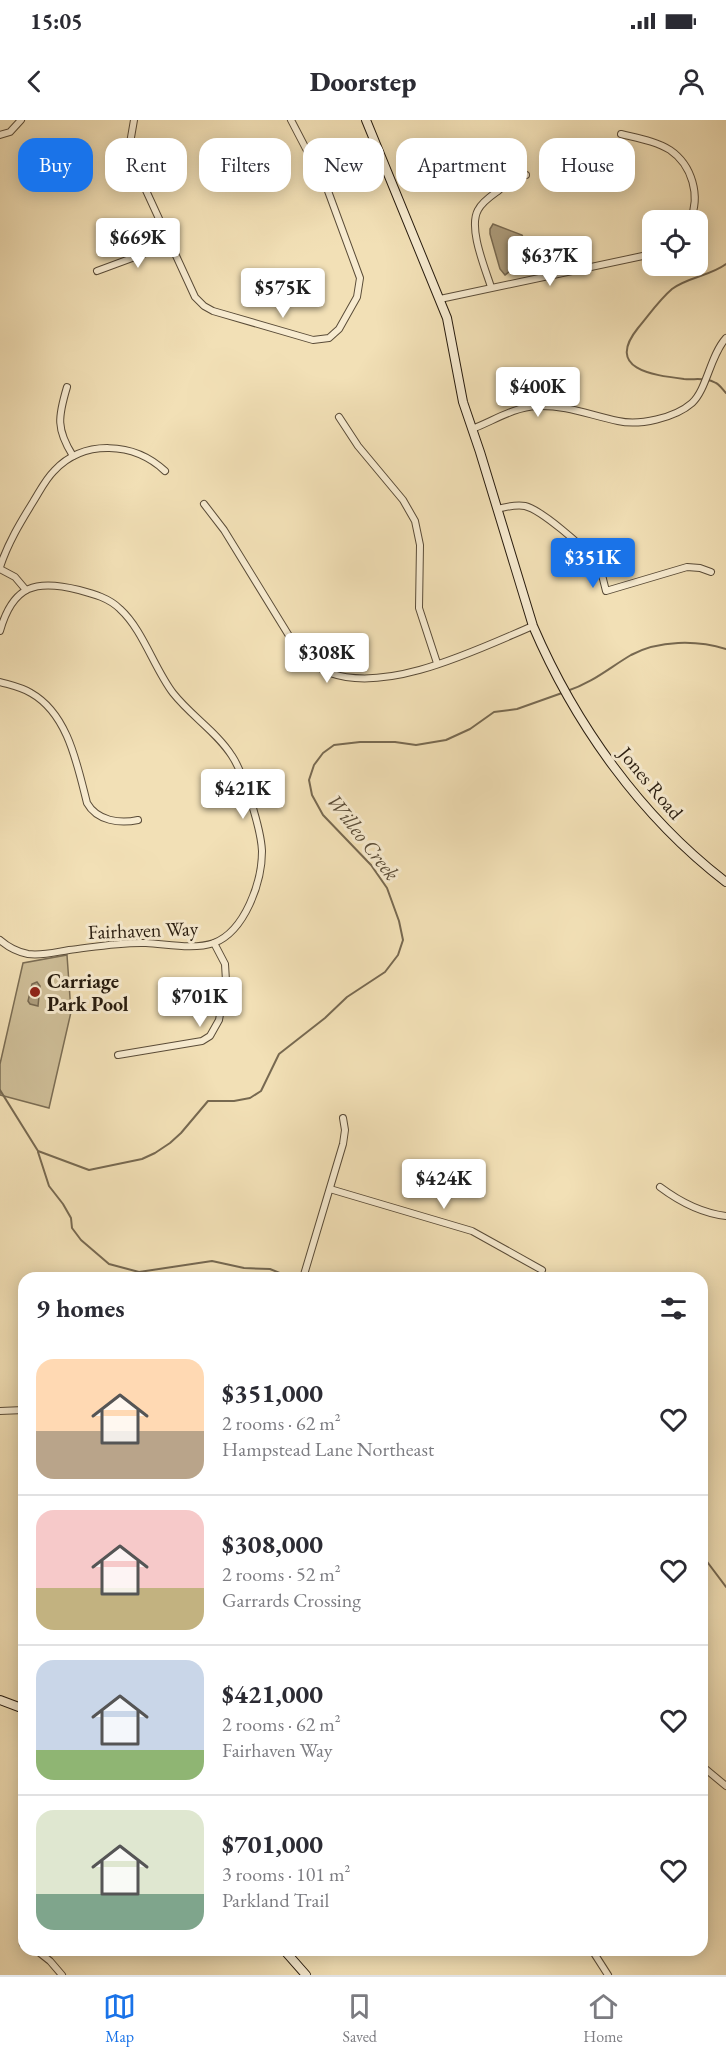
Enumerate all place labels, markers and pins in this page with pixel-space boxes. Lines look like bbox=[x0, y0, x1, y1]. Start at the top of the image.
pin: $669K bbox=[96, 218, 180, 269]
pin: $637K bbox=[508, 236, 592, 287]
pin: $575K bbox=[241, 268, 325, 319]
pin: $400K bbox=[496, 367, 580, 418]
pin: $351K bbox=[551, 538, 635, 589]
pin: $308K bbox=[285, 633, 369, 684]
pin: $421K bbox=[201, 769, 285, 820]
place label: Carriage Park Pool bbox=[47, 968, 129, 1017]
pin: $701K bbox=[158, 977, 242, 1028]
marker: Carriage Park Pool bbox=[28, 985, 42, 999]
pin: $424K bbox=[402, 1159, 486, 1210]

